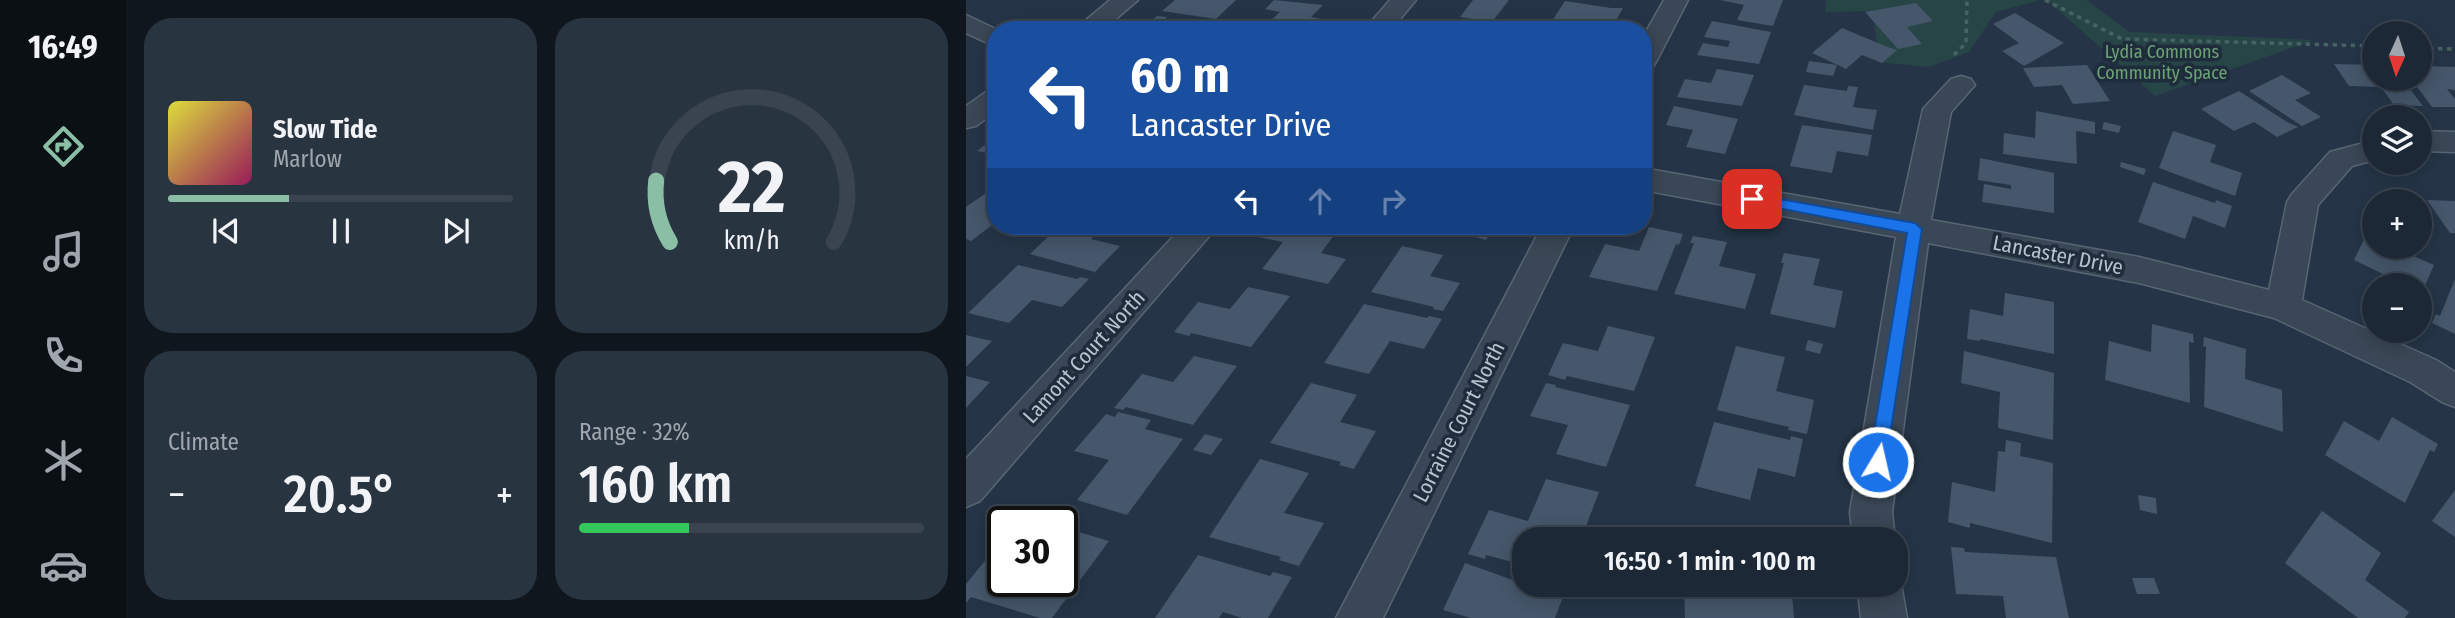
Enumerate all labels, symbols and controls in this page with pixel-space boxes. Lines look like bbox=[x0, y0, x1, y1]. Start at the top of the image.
north arrow bbox=[2362, 21, 2432, 91]
map controls bbox=[2362, 21, 2432, 343]
text: 16:49 bbox=[28, 28, 98, 66]
park label: Lydia Commons Community Space bbox=[2097, 41, 2228, 84]
text: 60 m bbox=[1130, 46, 1230, 105]
icon: left bbox=[1015, 49, 1106, 140]
button: layers bbox=[2362, 105, 2432, 175]
text: Lancaster Drive bbox=[1130, 106, 1331, 144]
text: Slow Tide bbox=[273, 114, 377, 145]
icon: directions bbox=[39, 122, 88, 171]
text: 22 bbox=[717, 144, 785, 231]
text: Marlow bbox=[273, 145, 342, 173]
pin bbox=[1722, 169, 1782, 229]
icon: arrive bbox=[1733, 180, 1771, 218]
icon: left bbox=[1228, 182, 1266, 220]
icon: ahead bbox=[1301, 182, 1339, 220]
icon: right bbox=[1374, 182, 1412, 220]
button: + bbox=[2362, 189, 2432, 259]
icon: previous bbox=[207, 212, 245, 250]
icon: pause bbox=[322, 212, 360, 250]
icon: next bbox=[437, 212, 475, 250]
text: km/h bbox=[724, 226, 779, 256]
icon: music bbox=[39, 227, 88, 276]
street label: Lancaster Drive bbox=[1991, 230, 2125, 280]
button: − bbox=[2362, 273, 2432, 343]
street label: Lamont Court North bbox=[1017, 285, 1151, 429]
icon: phone bbox=[39, 331, 88, 380]
street label: Lorraine Court North bbox=[1407, 338, 1511, 506]
text: Range · 32% bbox=[579, 418, 690, 446]
position arrow bbox=[1841, 425, 1915, 499]
text: Climate bbox=[168, 428, 239, 456]
icon: climate bbox=[39, 436, 88, 485]
text: 160 km bbox=[579, 453, 732, 516]
text: 20.5° bbox=[284, 463, 397, 526]
text: − bbox=[168, 472, 185, 518]
text: + bbox=[496, 472, 513, 518]
speed limit sign: 30 bbox=[987, 506, 1078, 597]
icon: car bbox=[39, 541, 88, 590]
text: 16:50 · 1 min · 100 m bbox=[1604, 546, 1816, 577]

